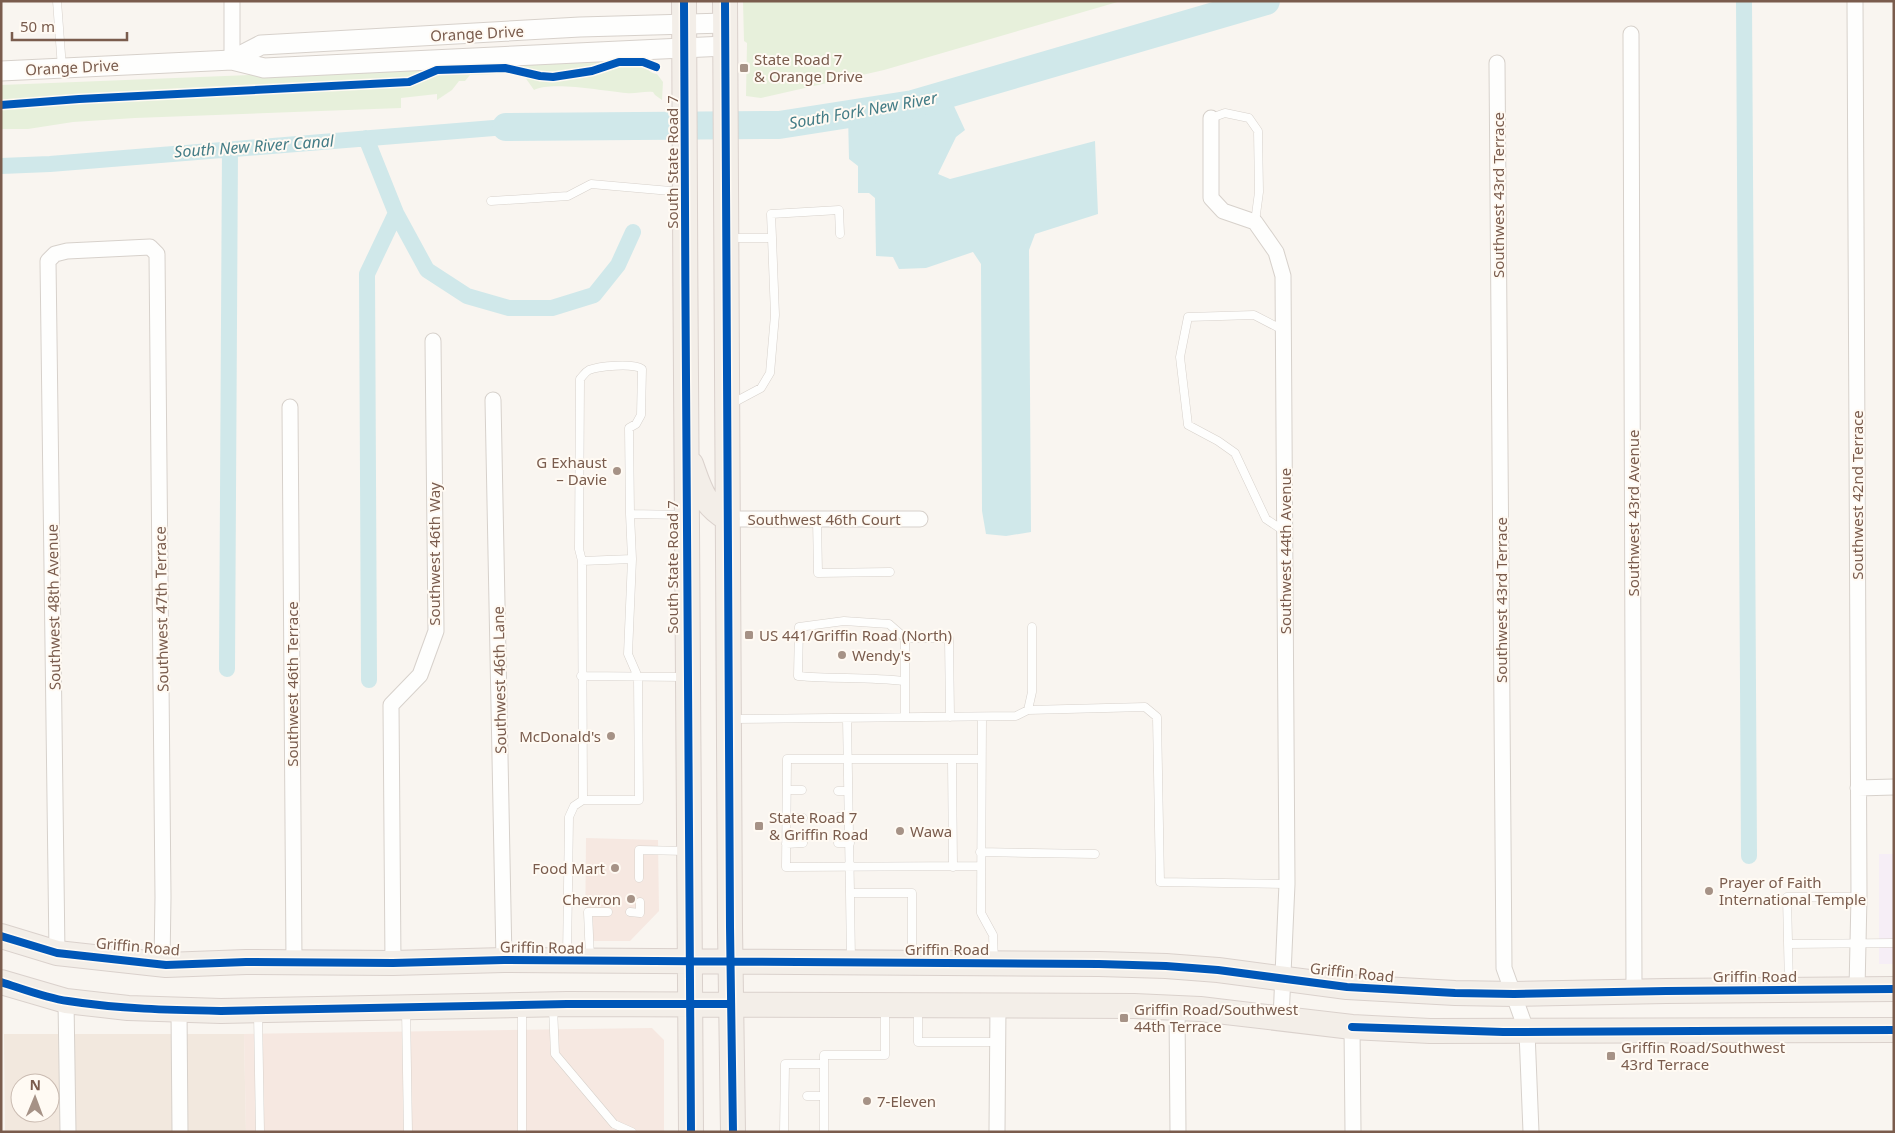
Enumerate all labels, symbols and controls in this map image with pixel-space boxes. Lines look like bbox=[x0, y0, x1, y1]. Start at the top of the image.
scale bar bbox=[12, 10, 128, 42]
text: 50 m bbox=[20, 16, 55, 36]
street label: Orange Drive bbox=[430, 21, 524, 45]
place label: State Road 7 & Orange Drive bbox=[754, 49, 863, 86]
street label: Orange Drive bbox=[25, 55, 119, 79]
marker: State Road 7 & Orange Drive bbox=[738, 62, 750, 74]
water label: South Fork New River bbox=[787, 86, 939, 134]
street label: South State Road 7 bbox=[662, 95, 682, 229]
street label: Southwest 43rd Terrace bbox=[1488, 112, 1508, 278]
water label: South New River Canal bbox=[173, 129, 335, 163]
street label: Southwest 42nd Terrace bbox=[1847, 410, 1867, 580]
street label: Southwest 43rd Avenue bbox=[1623, 430, 1643, 596]
place label: G Exhaust – Davie bbox=[536, 452, 608, 489]
marker: G Exhaust – Davie bbox=[611, 465, 623, 477]
street label: Southwest 44th Avenue bbox=[1275, 468, 1295, 634]
street label: Southwest 46th Way bbox=[424, 482, 444, 626]
street label: South State Road 7 bbox=[662, 500, 682, 634]
street label: Southwest 46th Court bbox=[747, 509, 901, 529]
street label: Southwest 43rd Terrace bbox=[1491, 517, 1511, 683]
street label: Southwest 48th Avenue bbox=[42, 524, 64, 690]
street label: Southwest 47th Terrace bbox=[150, 526, 172, 692]
street label: Southwest 46th Terrace bbox=[282, 601, 302, 767]
street label: Southwest 46th Lane bbox=[488, 606, 510, 754]
place label: US 441/Griffin Road (North) bbox=[759, 625, 952, 645]
marker: US 441/Griffin Road (North) bbox=[743, 629, 755, 641]
place label: Wendy's bbox=[852, 645, 911, 665]
marker: Wendy's bbox=[836, 649, 848, 661]
place label: McDonald's bbox=[519, 726, 601, 746]
marker: McDonald's bbox=[605, 730, 617, 742]
place label: State Road 7 & Griffin Road bbox=[769, 807, 868, 844]
marker: State Road 7 & Griffin Road bbox=[753, 820, 765, 832]
place label: Wawa bbox=[910, 821, 952, 841]
marker: Wawa bbox=[894, 825, 906, 837]
place label: Food Mart bbox=[532, 858, 606, 878]
marker: Food Mart bbox=[609, 862, 621, 874]
place label: Prayer of Faith International Temple bbox=[1719, 872, 1866, 909]
marker: Prayer of Faith International Temple bbox=[1703, 885, 1715, 897]
place label: Chevron bbox=[562, 889, 621, 909]
marker: Chevron bbox=[625, 893, 637, 905]
street label: Griffin Road bbox=[95, 932, 181, 960]
street label: Griffin Road bbox=[500, 936, 584, 958]
street label: Griffin Road bbox=[905, 939, 989, 959]
street label: Griffin Road bbox=[1309, 958, 1395, 986]
street label: Griffin Road bbox=[1713, 966, 1797, 986]
place label: Griffin Road/Southwest 44th Terrace bbox=[1134, 999, 1299, 1036]
marker: Griffin Road/Southwest 44th Terrace bbox=[1118, 1012, 1130, 1024]
place label: Griffin Road/Southwest 43rd Terrace bbox=[1621, 1037, 1786, 1074]
marker: Griffin Road/Southwest 43rd Terrace bbox=[1605, 1050, 1617, 1062]
north arrow bbox=[10, 1073, 60, 1123]
text: N bbox=[29, 1075, 41, 1094]
place label: 7-Eleven bbox=[877, 1091, 936, 1111]
marker: 7-Eleven bbox=[861, 1095, 873, 1107]

